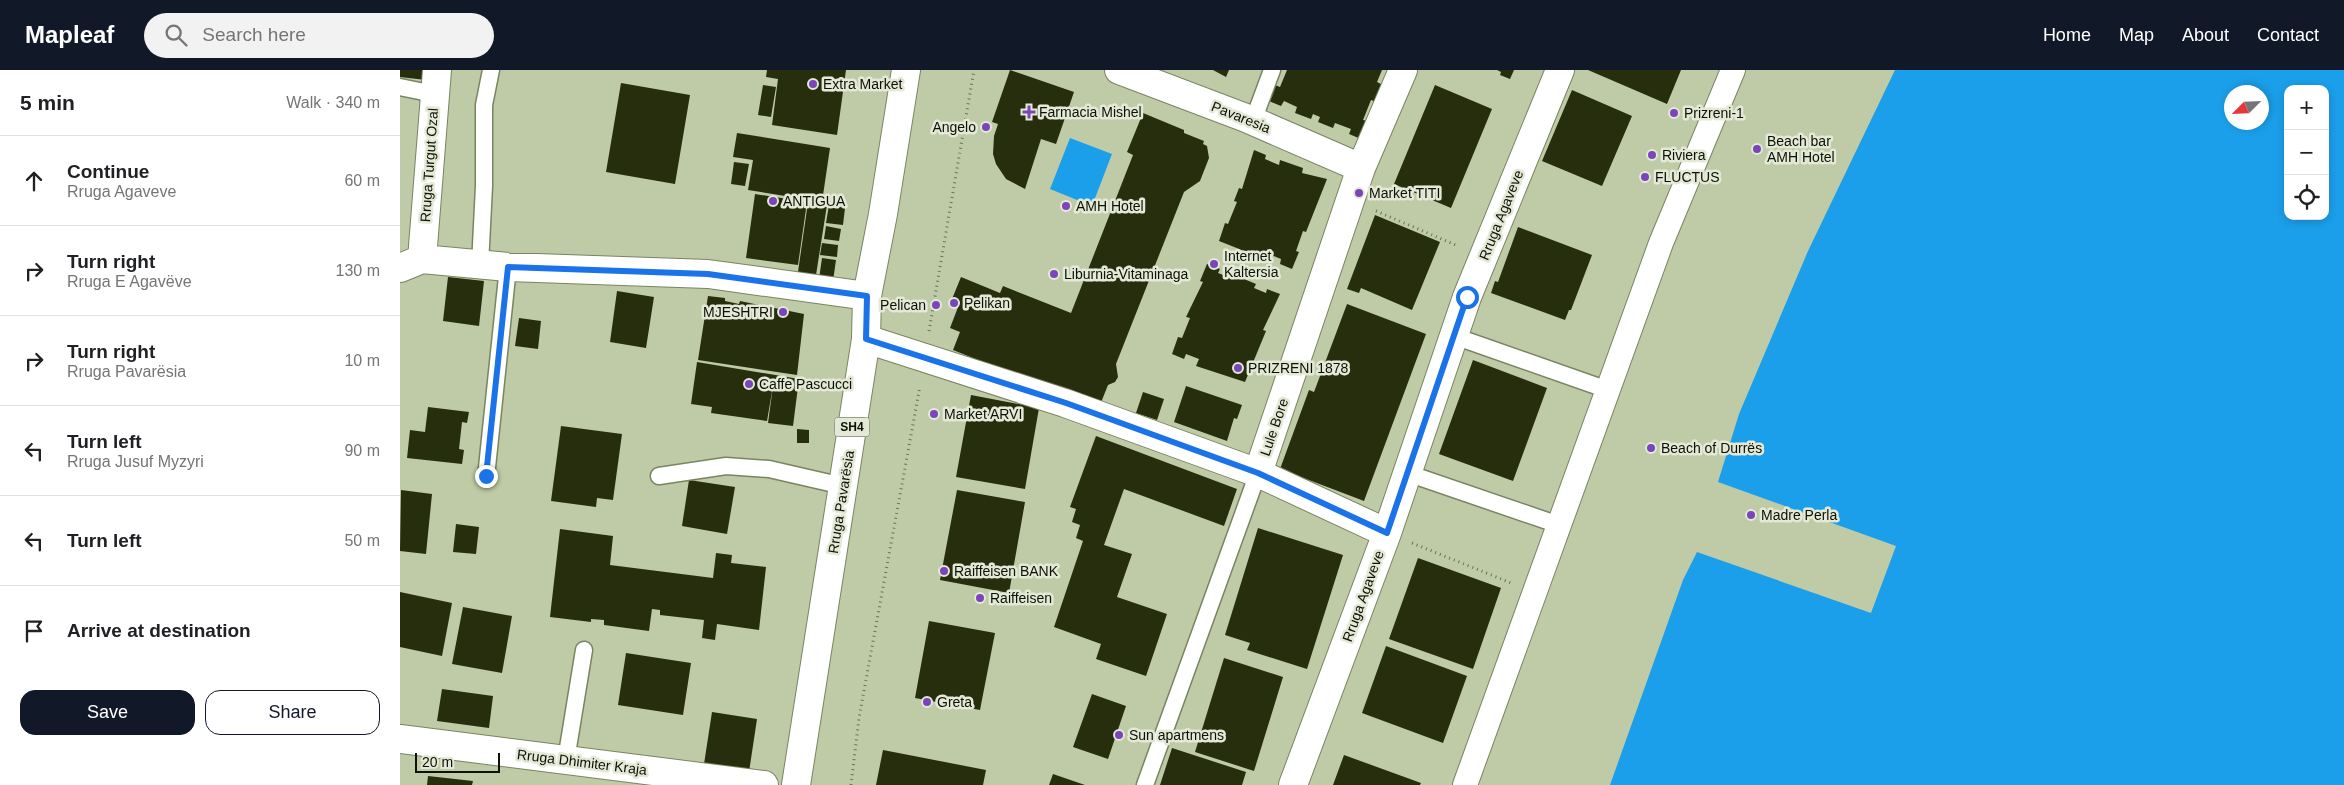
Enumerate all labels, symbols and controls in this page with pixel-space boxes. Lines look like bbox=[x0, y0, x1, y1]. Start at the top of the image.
search box bbox=[144, 13, 494, 58]
text: Mapleaf bbox=[25, 21, 114, 48]
icon: search bbox=[162, 21, 190, 49]
text: Search here bbox=[202, 24, 306, 45]
text: Home bbox=[2043, 25, 2091, 45]
text: Map bbox=[2119, 25, 2154, 45]
text: About bbox=[2182, 25, 2229, 45]
text: Contact bbox=[2257, 25, 2319, 45]
place label: Extra Market bbox=[823, 76, 902, 92]
marker: Extra Market bbox=[807, 78, 819, 90]
north arrow bbox=[2224, 85, 2269, 130]
map controls bbox=[2284, 85, 2329, 220]
button: + bbox=[2284, 85, 2329, 130]
text: 5 min bbox=[20, 91, 75, 114]
text: Walk · 340 m bbox=[286, 94, 380, 111]
street label: Pavaresia bbox=[1209, 98, 1273, 136]
place label: Farmacia Mishel bbox=[1039, 104, 1142, 120]
place label: Prizreni-1 bbox=[1684, 105, 1744, 121]
marker: Farmacia Mishel bbox=[1023, 106, 1035, 118]
street label: Rruga Turgut Ozal bbox=[417, 107, 441, 223]
marker: Prizreni-1 bbox=[1668, 107, 1680, 119]
place label: Angelo bbox=[932, 119, 976, 135]
marker: Angelo bbox=[980, 121, 992, 133]
button: − bbox=[2284, 130, 2329, 175]
place label: Beach bar AMH Hotel bbox=[1767, 133, 1835, 165]
marker: Beach bar AMH Hotel bbox=[1751, 143, 1763, 155]
place label: Riviera bbox=[1662, 147, 1706, 163]
marker: Riviera bbox=[1646, 149, 1658, 161]
text: Continue bbox=[67, 161, 149, 182]
icon: ahead bbox=[20, 167, 48, 195]
street label: Rruga Agaveve bbox=[1476, 167, 1526, 262]
place label: FLUCTUS bbox=[1655, 169, 1720, 185]
marker: FLUCTUS bbox=[1639, 171, 1651, 183]
text: 60 m bbox=[344, 172, 380, 189]
button: locate bbox=[2284, 175, 2329, 220]
text: Rruga Agaveve bbox=[67, 183, 176, 200]
place label: Market TITI bbox=[1369, 185, 1440, 201]
marker: Market TITI bbox=[1353, 187, 1365, 199]
place label: ANTIGUA bbox=[783, 193, 846, 209]
marker: ANTIGUA bbox=[767, 195, 779, 207]
place label: AMH Hotel bbox=[1076, 198, 1144, 214]
marker: AMH Hotel bbox=[1060, 200, 1072, 212]
place label: Internet Kaltersia bbox=[1224, 248, 1279, 280]
text: Turn right bbox=[67, 251, 155, 272]
icon: right bbox=[20, 257, 48, 285]
marker: Internet Kaltersia bbox=[1208, 258, 1220, 270]
text: 130 m bbox=[336, 262, 380, 279]
place label: Liburnia-Vitaminaga bbox=[1064, 266, 1188, 282]
marker: Liburnia-Vitaminaga bbox=[1048, 268, 1060, 280]
text: Rruga E Agavëve bbox=[67, 273, 192, 290]
route start bbox=[1456, 286, 1479, 309]
place label: Pelikan bbox=[964, 295, 1010, 311]
place label: Pelican bbox=[880, 297, 926, 313]
marker: Pelikan bbox=[948, 297, 960, 309]
marker: Pelican bbox=[930, 299, 942, 311]
place label: MJESHTRI bbox=[703, 304, 773, 320]
marker: MJESHTRI bbox=[777, 306, 789, 318]
text: Turn right bbox=[67, 341, 155, 362]
icon: right bbox=[20, 347, 48, 375]
text: 10 m bbox=[344, 352, 380, 369]
place label: PRIZRENI 1878 bbox=[1248, 360, 1349, 376]
marker: PRIZRENI 1878 bbox=[1232, 362, 1244, 374]
text: Rruga Pavarësia bbox=[67, 363, 186, 380]
place label: Caffe Pascucci bbox=[759, 376, 852, 392]
marker: Caffe Pascucci bbox=[743, 378, 755, 390]
street label: Lule Bore bbox=[1257, 396, 1291, 458]
place label: Market ARVI bbox=[944, 406, 1022, 422]
marker: Market ARVI bbox=[928, 408, 940, 420]
road number: SH4 bbox=[834, 418, 870, 437]
text: Turn left bbox=[67, 431, 142, 452]
icon: left bbox=[20, 437, 48, 465]
place label: Beach of Durrës bbox=[1661, 440, 1762, 456]
text: 90 m bbox=[344, 442, 380, 459]
marker: Beach of Durrës bbox=[1645, 442, 1657, 454]
street label: Rruga Pavarësia bbox=[825, 449, 857, 555]
text: Rruga Jusuf Myzyri bbox=[67, 453, 204, 470]
route end bbox=[475, 465, 498, 488]
place label: Madre Perla bbox=[1761, 507, 1837, 523]
marker: Madre Perla bbox=[1745, 509, 1757, 521]
icon: left bbox=[20, 527, 48, 555]
text: Turn left bbox=[67, 530, 142, 551]
text: 50 m bbox=[344, 532, 380, 549]
street label: Rruga Agaveve bbox=[1339, 548, 1387, 644]
place label: Raiffeisen BANK bbox=[954, 563, 1059, 579]
marker: Raiffeisen BANK bbox=[938, 565, 950, 577]
place label: Raiffeisen bbox=[990, 590, 1052, 606]
marker: Raiffeisen bbox=[974, 592, 986, 604]
icon: arrive bbox=[20, 617, 48, 645]
text: Arrive at destination bbox=[67, 620, 251, 641]
button: Save bbox=[20, 690, 195, 735]
button: Share bbox=[205, 690, 380, 735]
place label: Greta bbox=[937, 694, 972, 710]
marker: Greta bbox=[921, 696, 933, 708]
place label: Sun apartmens bbox=[1129, 727, 1224, 743]
marker: Sun apartmens bbox=[1113, 729, 1125, 741]
street label: Rruga Dhimiter Kraja bbox=[516, 746, 648, 778]
scale bar bbox=[415, 750, 500, 773]
text: 20 m bbox=[422, 754, 453, 770]

